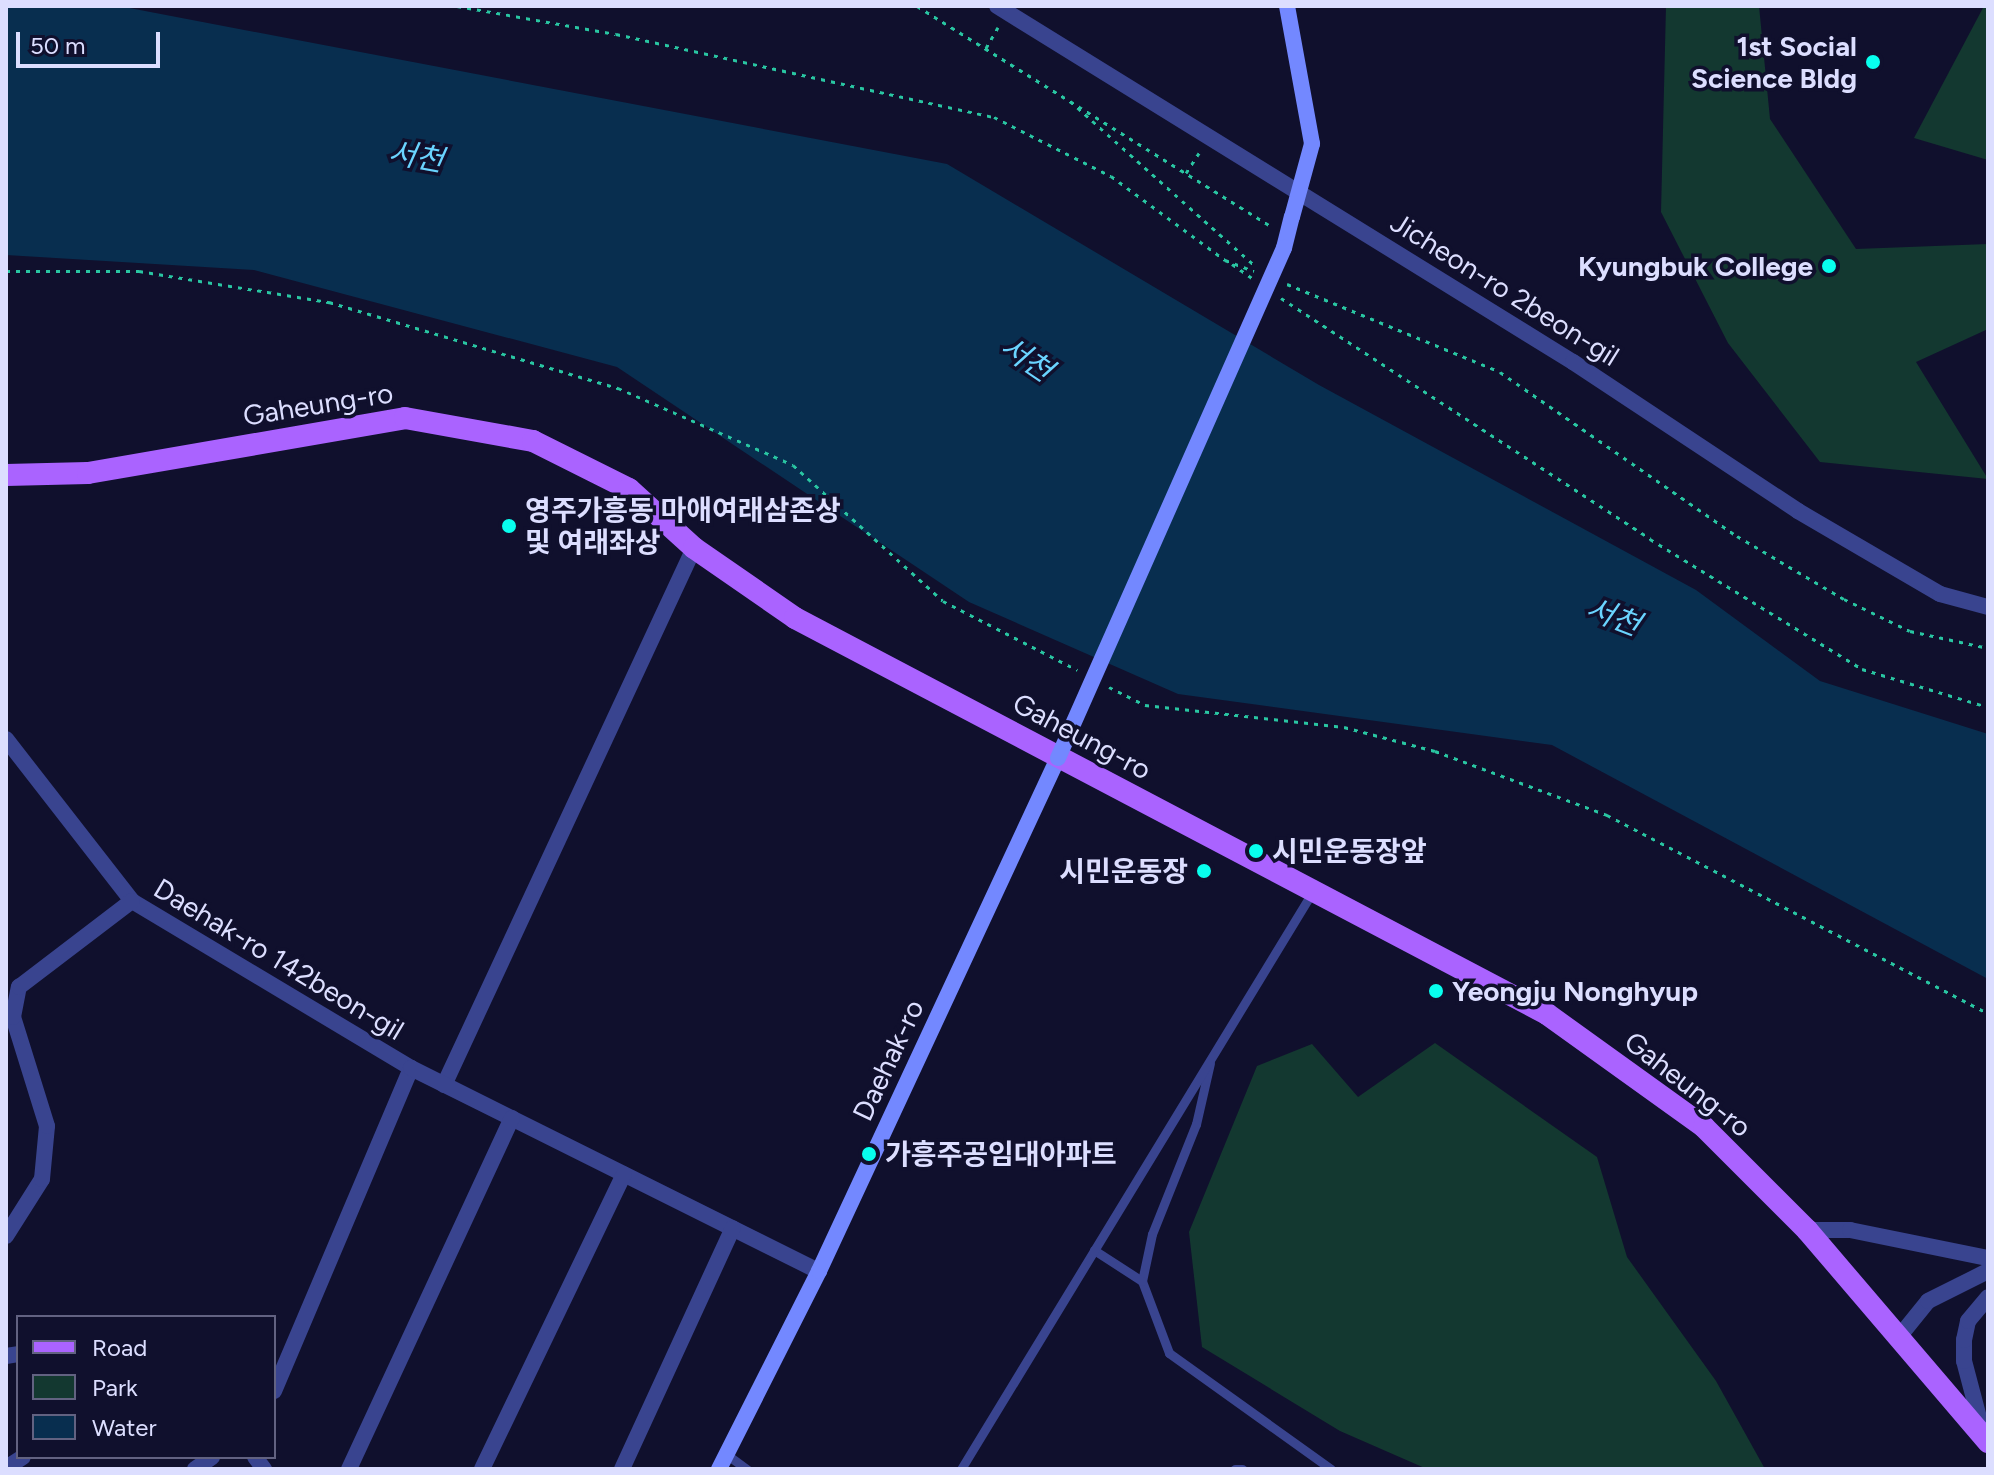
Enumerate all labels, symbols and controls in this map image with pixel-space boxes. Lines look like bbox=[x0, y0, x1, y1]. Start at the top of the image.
scale bar bbox=[20, 16, 164, 66]
place label: 1st Social Science Bldg bbox=[1691, 29, 1857, 95]
text: 50 m bbox=[30, 31, 86, 60]
marker: 1st Social Science Bldg bbox=[1864, 53, 1882, 71]
water label: 서천 bbox=[386, 134, 446, 180]
street label: Jicheon-ro 2beon-gil bbox=[1385, 205, 1625, 373]
place label: Kyungbuk College bbox=[1578, 249, 1813, 283]
marker: Kyungbuk College bbox=[1820, 257, 1838, 275]
water label: 서천 bbox=[993, 329, 1059, 389]
street label: Gaheung-ro bbox=[241, 376, 395, 432]
place label: 영주가흥동 마애여래삼존상 및 여래좌상 bbox=[525, 493, 841, 559]
marker: 영주가흥동 마애여래삼존상 및 여래좌상 bbox=[500, 517, 518, 535]
water label: 서천 bbox=[1581, 590, 1645, 644]
street label: Gaheung-ro bbox=[1007, 686, 1157, 786]
place label: 시민운동장앞 bbox=[1272, 834, 1427, 868]
marker: 시민운동장앞 bbox=[1247, 842, 1265, 860]
place label: 시민운동장 bbox=[1059, 854, 1188, 888]
marker: 시민운동장 bbox=[1195, 862, 1213, 880]
street label: Daehak-ro 142beon-gil bbox=[148, 871, 410, 1047]
place label: Yeongju Nonghyup bbox=[1452, 974, 1698, 1008]
marker: Yeongju Nonghyup bbox=[1427, 982, 1445, 1000]
street label: Daehak-ro bbox=[845, 994, 931, 1126]
street label: Gaheung-ro bbox=[1618, 1024, 1758, 1144]
place label: 가흥주공임대아파트 bbox=[885, 1137, 1117, 1171]
marker: 가흥주공임대아파트 bbox=[860, 1145, 878, 1163]
legend bbox=[16, 1315, 276, 1459]
text: Road bbox=[92, 1333, 147, 1362]
text: Park bbox=[92, 1373, 138, 1402]
text: Water bbox=[92, 1413, 157, 1442]

